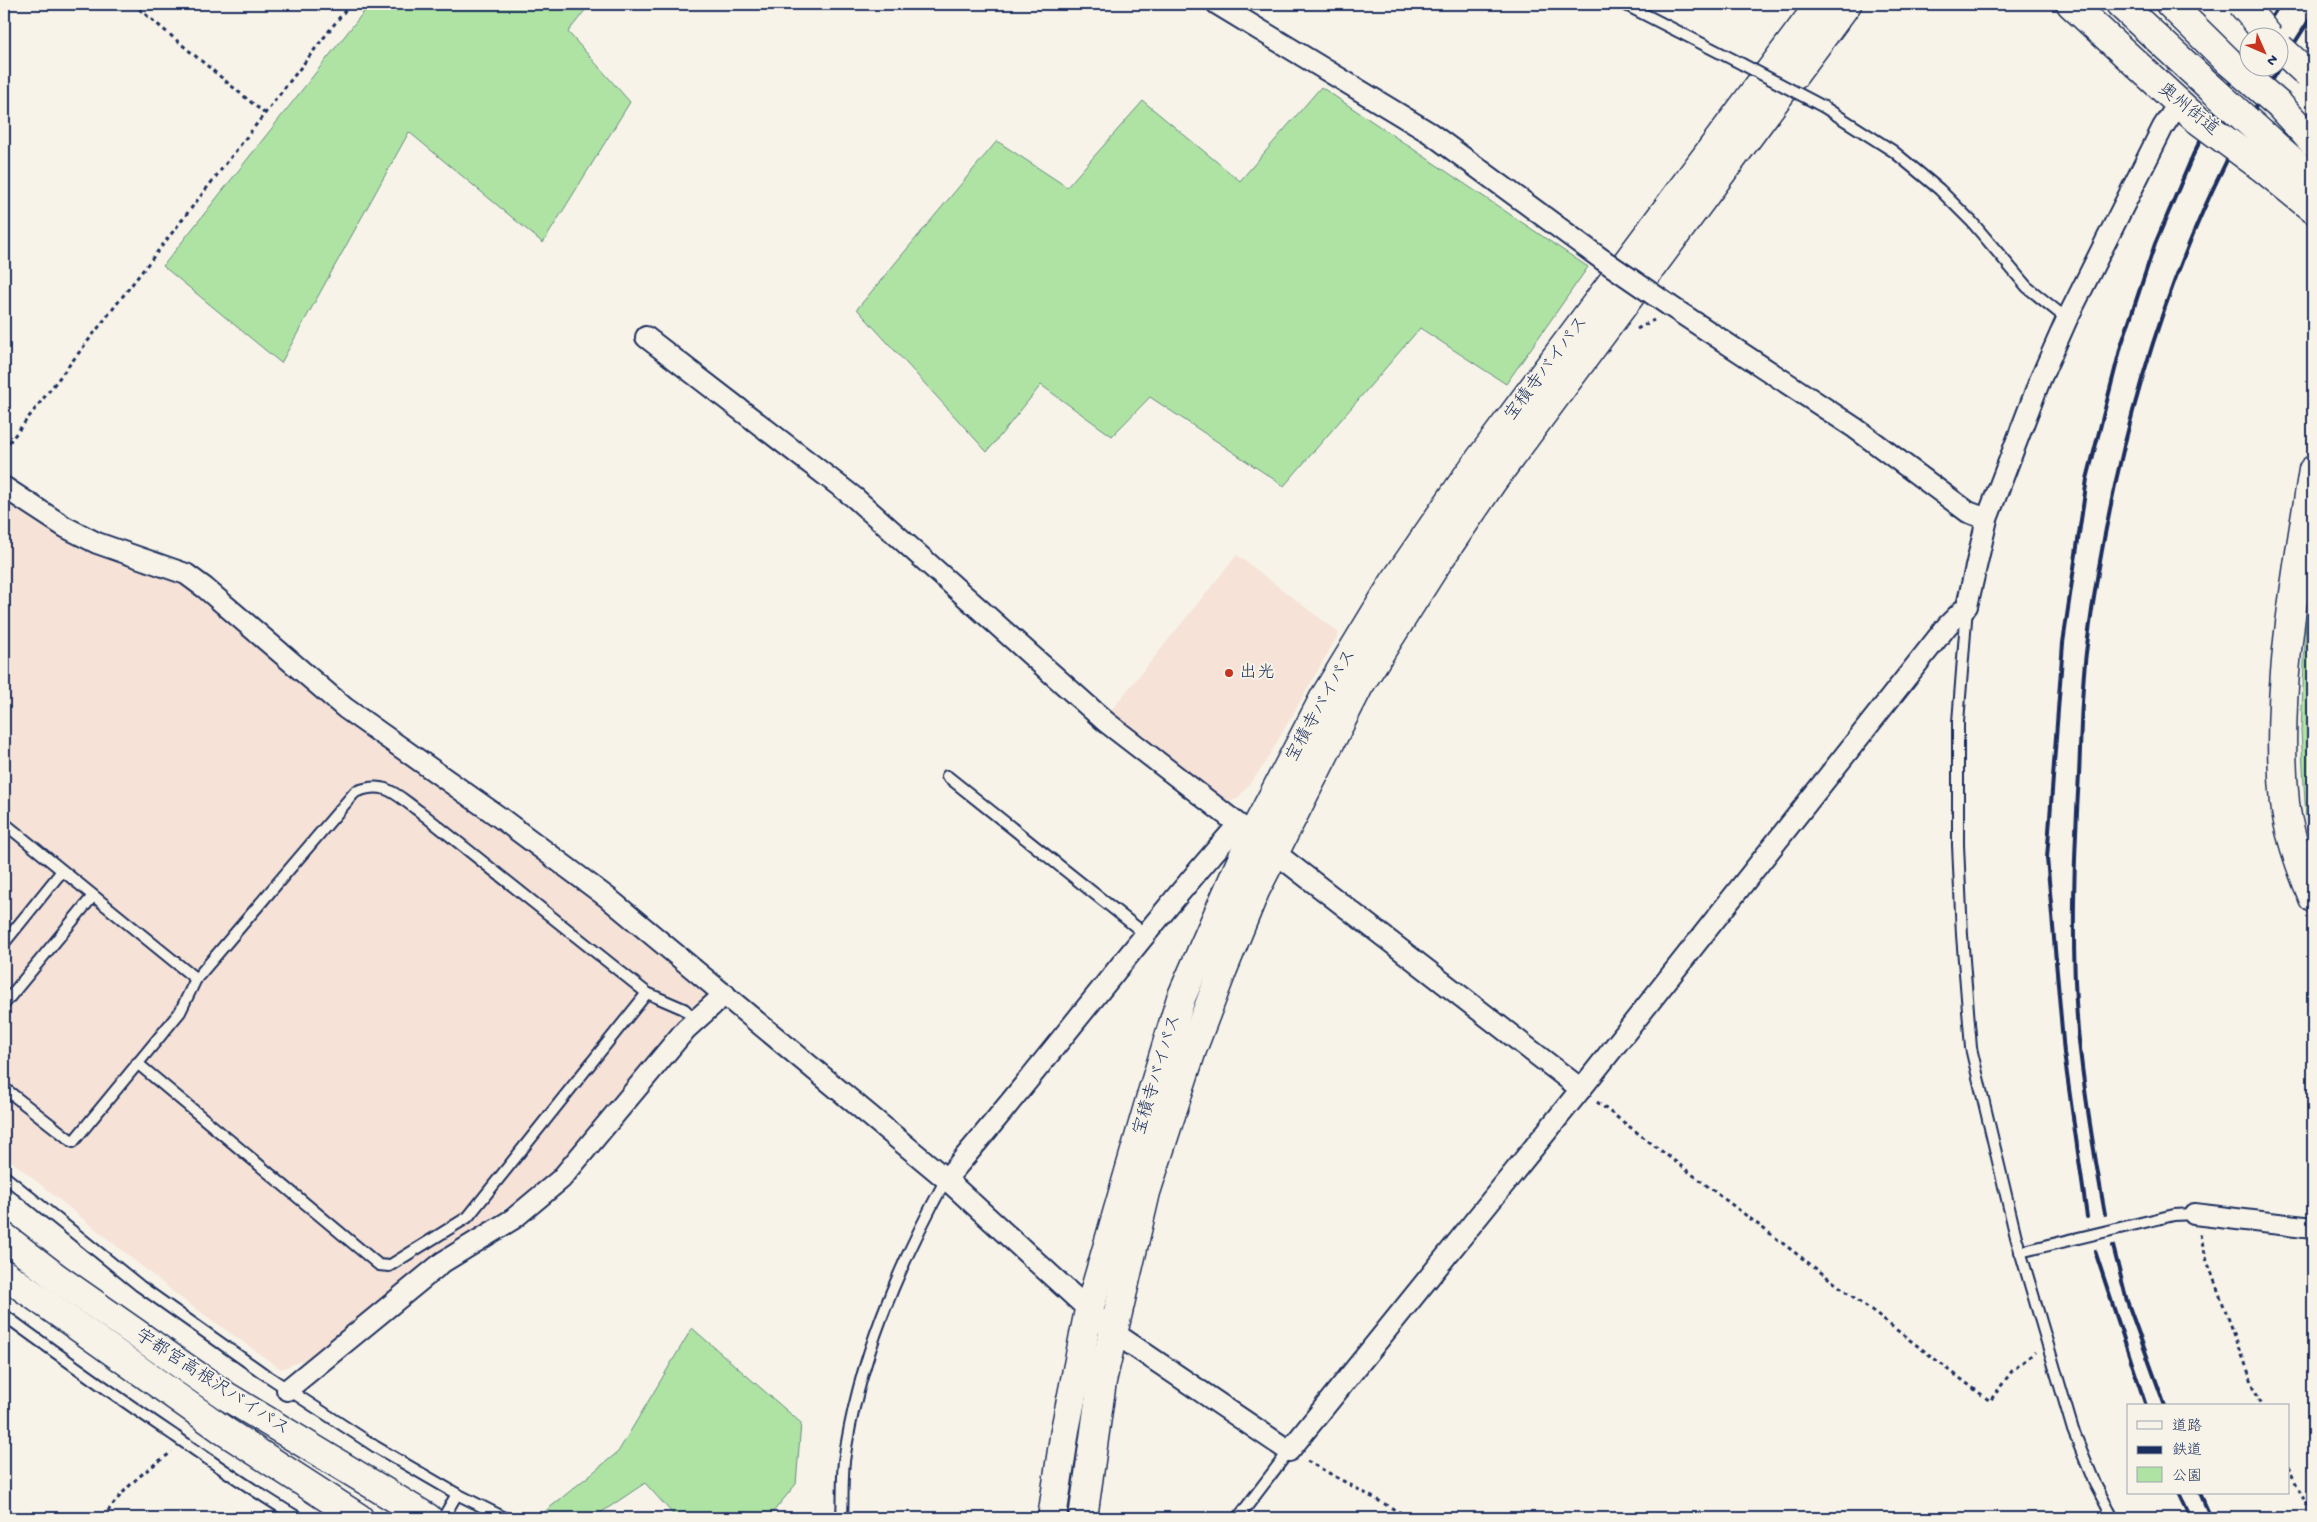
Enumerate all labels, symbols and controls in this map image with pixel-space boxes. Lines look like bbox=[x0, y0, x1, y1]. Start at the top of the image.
north arrow bbox=[2240, 28, 2290, 78]
text: N bbox=[2262, 50, 2281, 69]
street label: 奥州街道 bbox=[2153, 78, 2223, 141]
street label: 宝積寺バイパス bbox=[1500, 312, 1593, 425]
street label: 宝積寺バイパス bbox=[1281, 645, 1362, 766]
place label: 出光 bbox=[1239, 662, 1275, 684]
marker: 出光 bbox=[1223, 667, 1235, 679]
street label: 宝積寺バイパス bbox=[1129, 1012, 1186, 1138]
street label: 宇都宮高根沢バイパス bbox=[131, 1324, 294, 1441]
legend bbox=[2127, 1404, 2290, 1494]
text: 道路 bbox=[2172, 1418, 2202, 1436]
text: 鉄道 bbox=[2172, 1442, 2202, 1460]
text: 公園 bbox=[2172, 1468, 2202, 1486]

